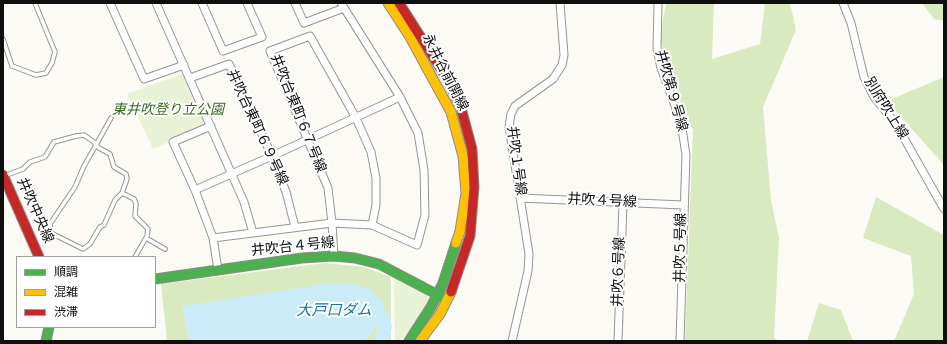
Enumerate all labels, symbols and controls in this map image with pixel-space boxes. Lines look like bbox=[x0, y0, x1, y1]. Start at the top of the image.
street label: 永井谷前開線 bbox=[417, 32, 471, 114]
street label: 井吹第９号線 bbox=[650, 48, 690, 134]
street label: 井吹台東町６７号線 bbox=[266, 52, 328, 176]
street label: 井吹台東町６９号線 bbox=[222, 67, 290, 189]
street label: 別府吹上線 bbox=[859, 75, 911, 143]
park label: 東井吹登り立公園 bbox=[112, 103, 224, 119]
street label: 井吹１号線 bbox=[502, 125, 528, 197]
street label: 井吹中央線 bbox=[12, 176, 56, 246]
street label: 井吹４号線 bbox=[567, 192, 637, 212]
street label: 井吹５号線 bbox=[673, 213, 691, 283]
street label: 井吹台４号線 bbox=[250, 235, 336, 261]
street label: 井吹６号線 bbox=[610, 237, 630, 307]
legend bbox=[16, 256, 156, 328]
text: 順調 bbox=[54, 263, 78, 282]
text: 混雑 bbox=[54, 283, 78, 302]
text: 渋滞 bbox=[54, 303, 78, 322]
water label: 大戸口ダム bbox=[297, 303, 371, 321]

